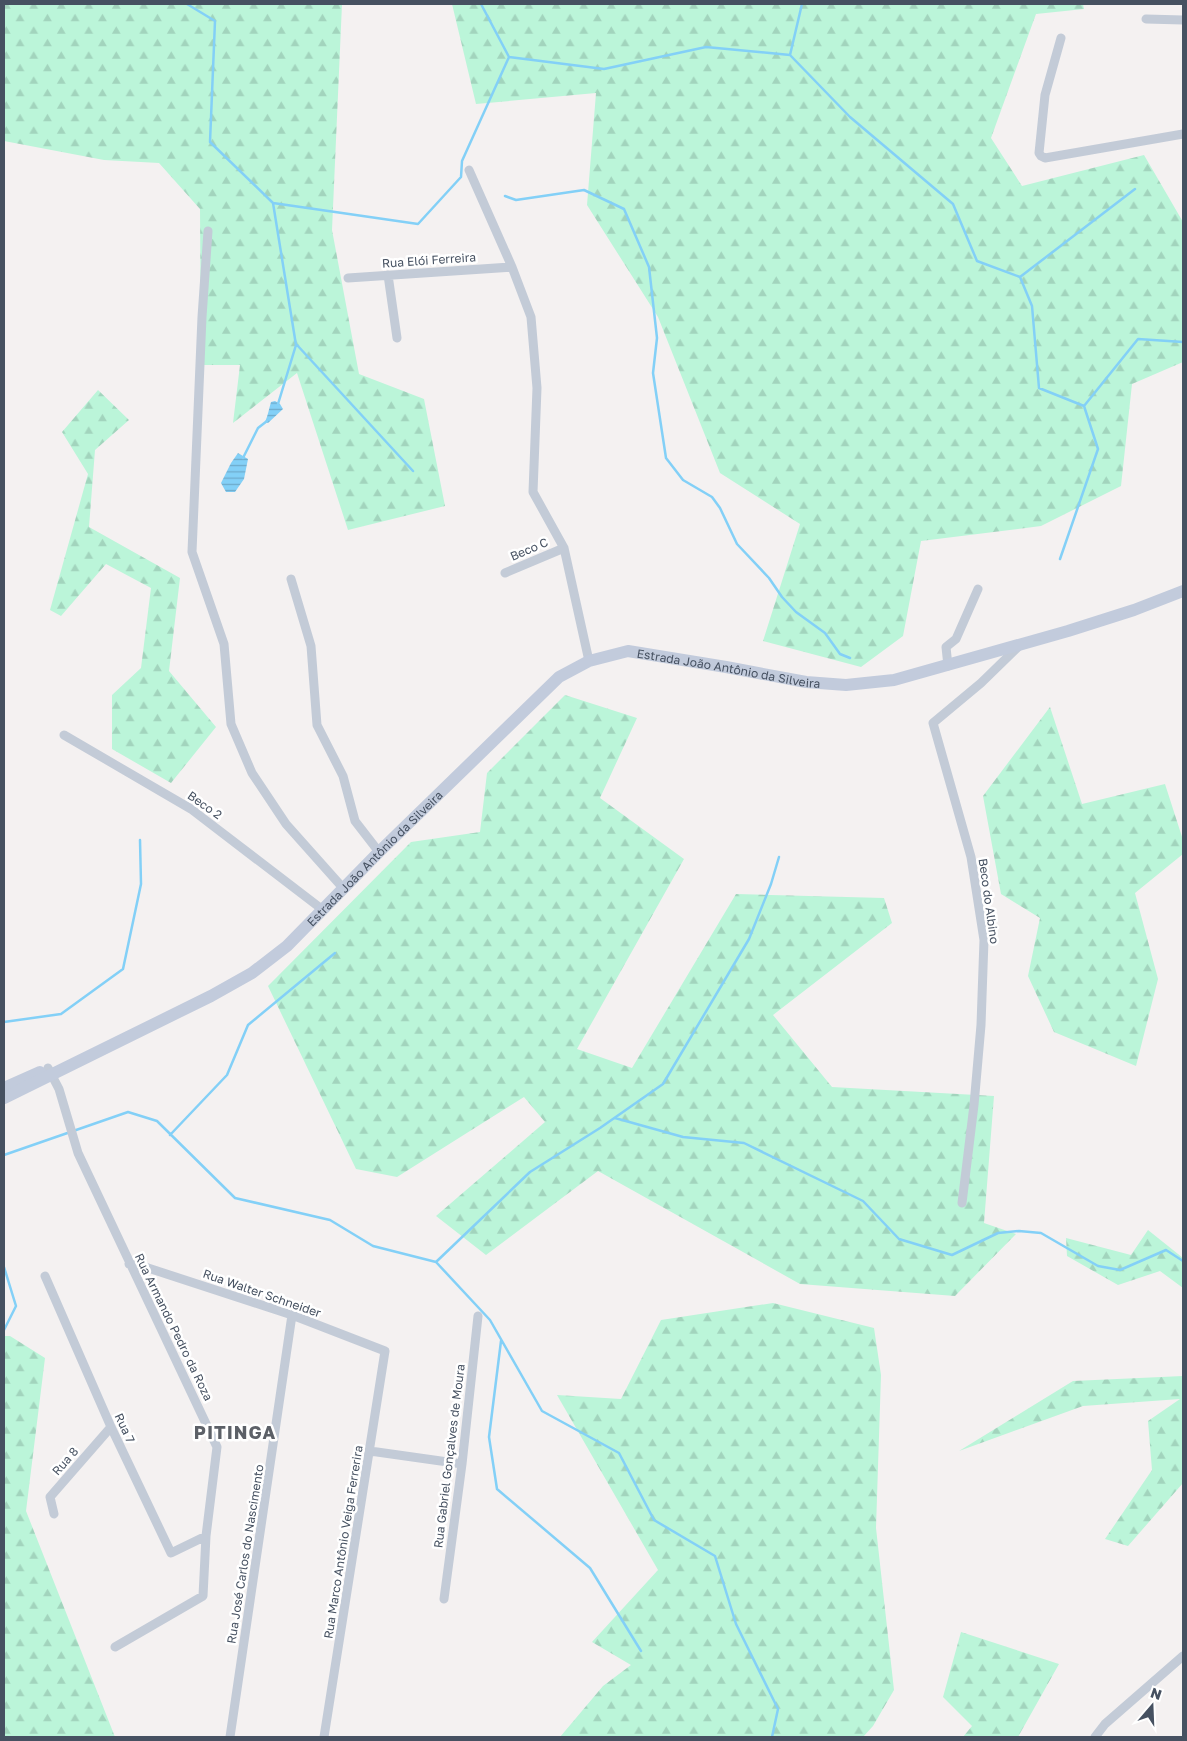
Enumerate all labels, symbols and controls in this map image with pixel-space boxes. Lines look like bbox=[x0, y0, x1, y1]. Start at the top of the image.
street label: Rua Elói Ferreira bbox=[382, 249, 476, 271]
street label: Beco C bbox=[508, 534, 550, 564]
street label: Estrada João Antônio da Silveira bbox=[636, 645, 821, 691]
street label: Estrada João Antônio da Silveira bbox=[303, 787, 445, 929]
street label: Beco 2 bbox=[185, 788, 225, 822]
street label: Beco do Albino bbox=[976, 857, 1002, 945]
street label: Rua Armando Pedro da Roza bbox=[132, 1251, 216, 1403]
street label: Rua Walter Schneider bbox=[201, 1266, 323, 1320]
street label: Rua Gabriel Gonçalves de Moura bbox=[430, 1363, 468, 1549]
street label: Rua 7 bbox=[112, 1411, 138, 1445]
district label: PITINGA bbox=[194, 1421, 276, 1443]
street label: Rua 8 bbox=[49, 1444, 81, 1478]
street label: Rua Marco Antônio Veiga Ferrerira bbox=[320, 1444, 366, 1640]
street label: Rua José Carlos do Nascimento bbox=[223, 1463, 267, 1645]
north arrow bbox=[1127, 1681, 1177, 1731]
text: N bbox=[1149, 1683, 1164, 1703]

